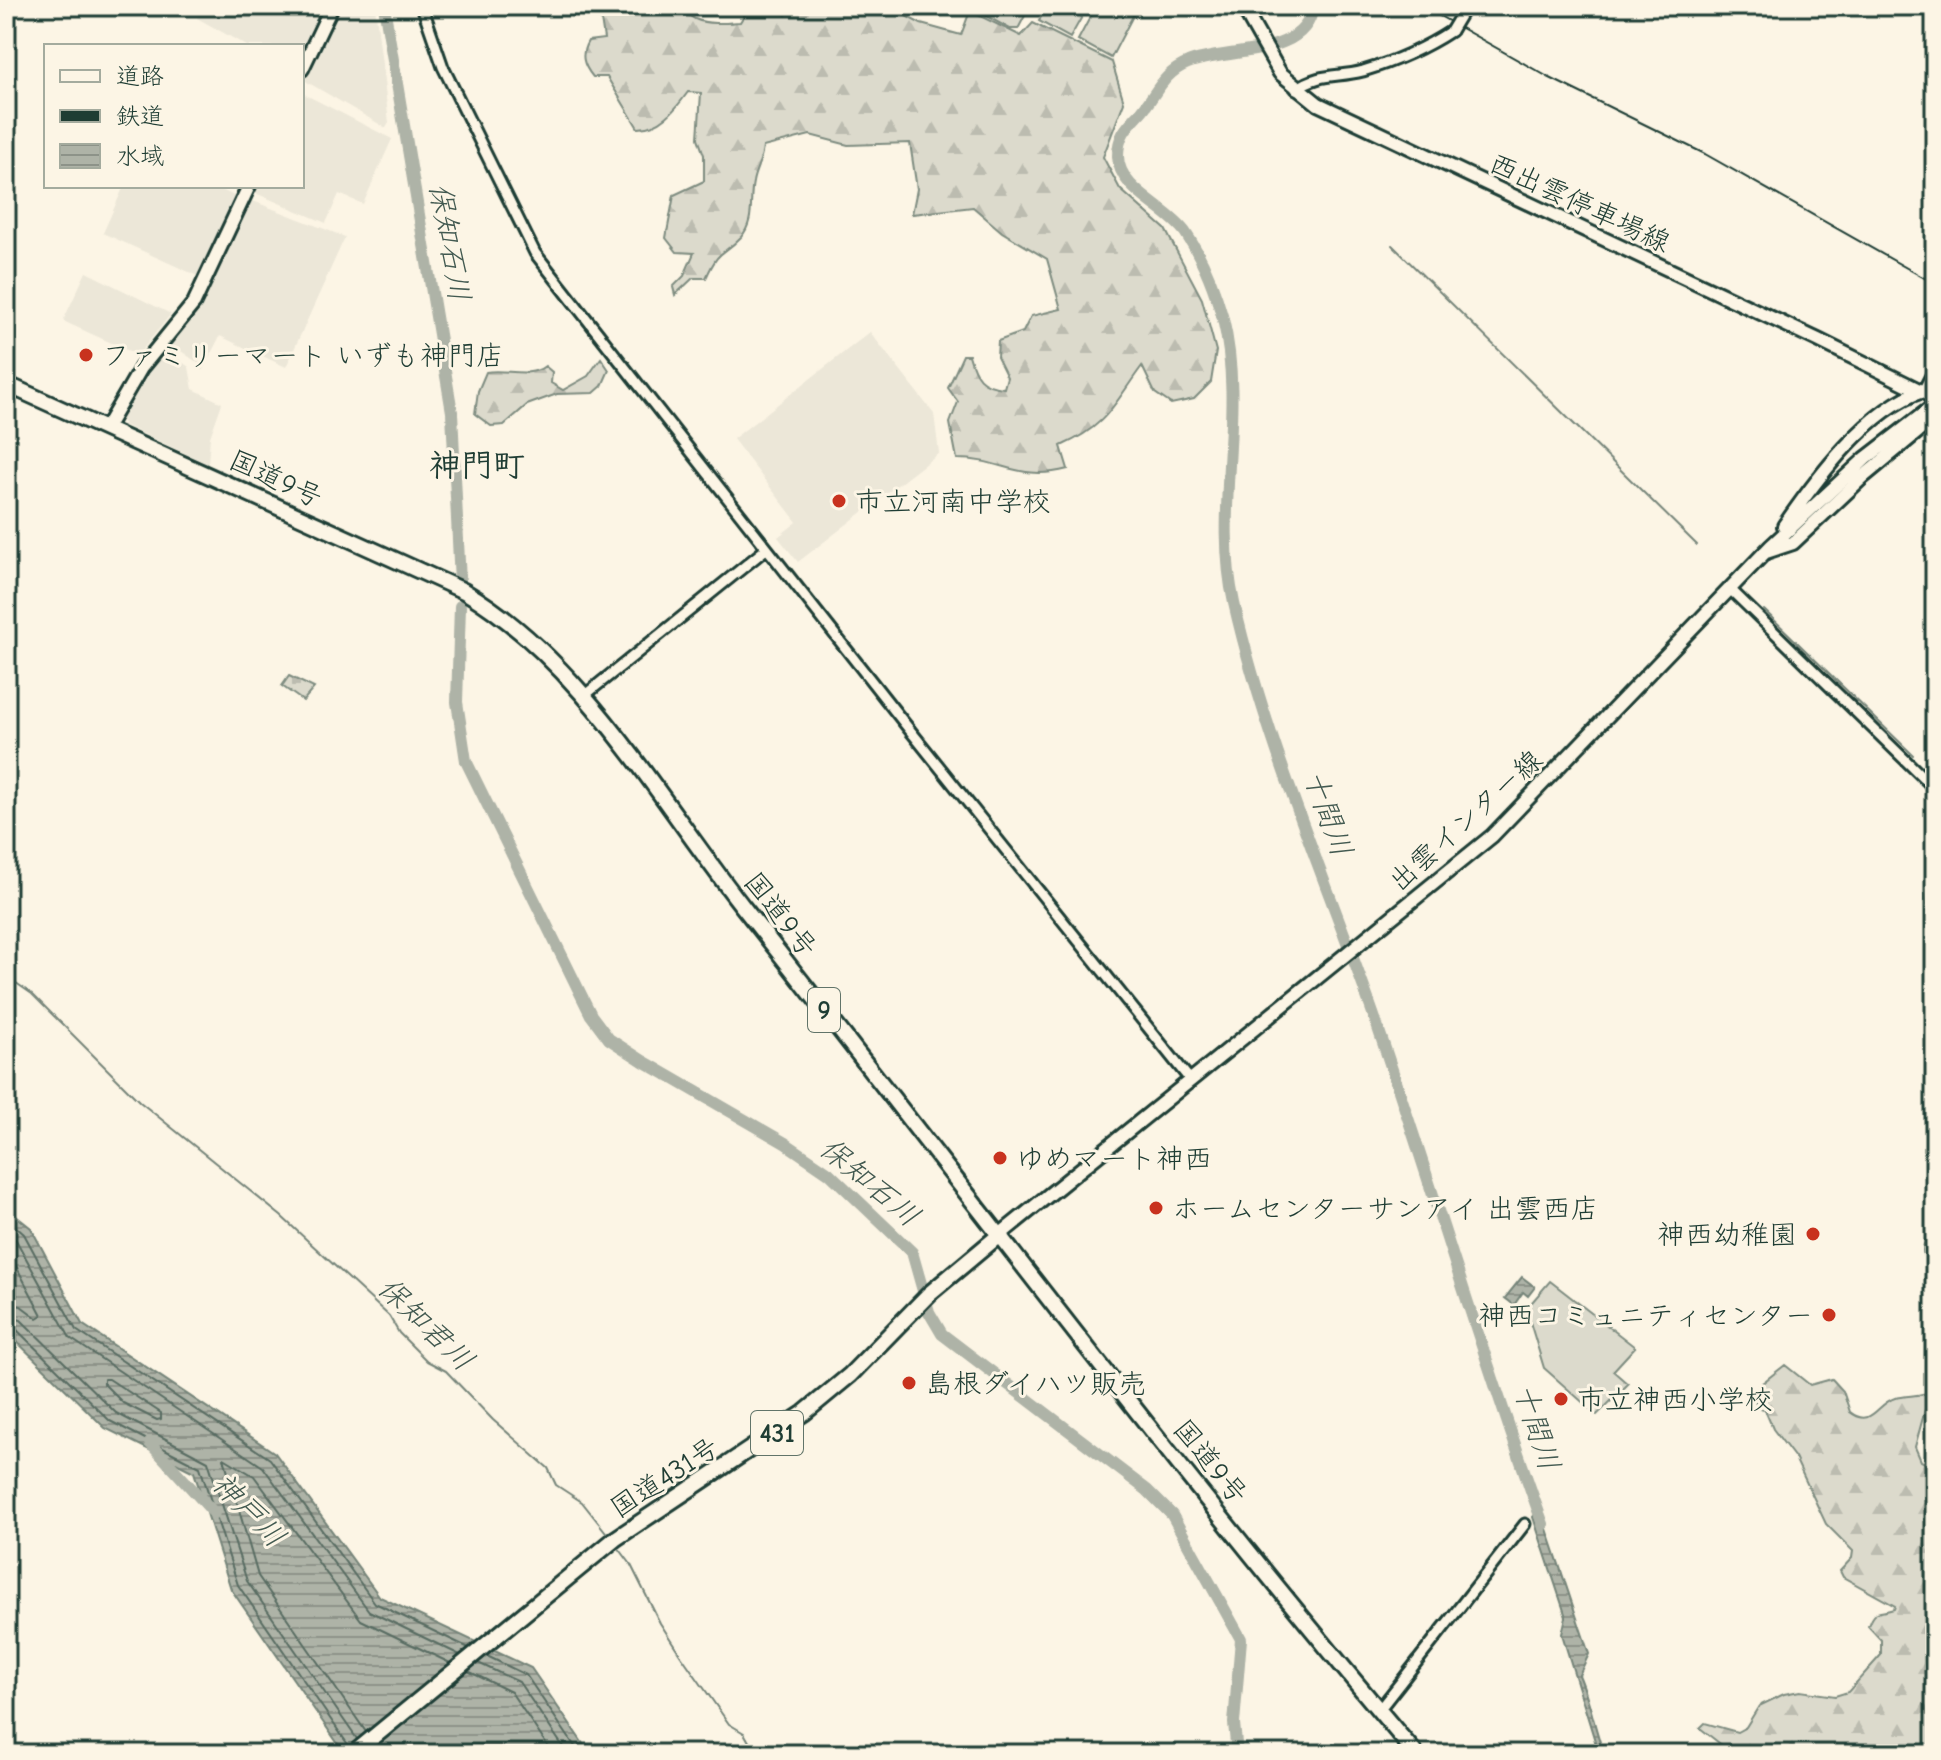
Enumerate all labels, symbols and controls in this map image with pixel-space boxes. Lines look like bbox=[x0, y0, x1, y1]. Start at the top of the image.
legend bbox=[44, 44, 304, 188]
text: 道路 bbox=[116, 62, 164, 90]
text: 鉄道 bbox=[116, 102, 164, 130]
text: 水域 bbox=[116, 142, 164, 170]
street label: 西出雲停車場線 bbox=[1484, 147, 1675, 259]
water label: 保知石川 bbox=[422, 180, 477, 304]
place label: ファミリーマート いずも神門店 bbox=[102, 340, 504, 372]
marker: ファミリーマート いずも神門店 bbox=[77, 346, 95, 364]
street label: 国道9号 bbox=[224, 444, 327, 514]
district label: 神門町 bbox=[429, 447, 525, 484]
place label: 市立河南中学校 bbox=[855, 486, 1051, 518]
marker: 市立河南中学校 bbox=[830, 492, 848, 510]
street label: 出雲インター線 bbox=[1383, 744, 1549, 898]
water label: 十間川 bbox=[1296, 765, 1359, 861]
street label: 国道9号 bbox=[737, 866, 823, 963]
road number: 9 bbox=[808, 988, 840, 1032]
water label: 保知石川 bbox=[812, 1130, 927, 1234]
place label: ゆめマート神西 bbox=[1016, 1143, 1212, 1175]
marker: ゆめマート神西 bbox=[991, 1149, 1009, 1167]
place label: ホームセンターサンアイ 出雲西店 bbox=[1172, 1193, 1599, 1225]
marker: ホームセンターサンアイ 出雲西店 bbox=[1147, 1199, 1165, 1217]
place label: 神西幼稚園 bbox=[1657, 1219, 1797, 1251]
marker: 神西幼稚園 bbox=[1804, 1225, 1822, 1243]
water label: 保知君川 bbox=[370, 1270, 481, 1379]
place label: 神西コミュニティセンター bbox=[1478, 1300, 1813, 1332]
marker: 神西コミュニティセンター bbox=[1820, 1306, 1838, 1324]
place label: 島根ダイハツ販売 bbox=[925, 1368, 1146, 1400]
marker: 島根ダイハツ販売 bbox=[900, 1374, 918, 1392]
water label: 十間川 bbox=[1506, 1379, 1567, 1475]
place label: 市立神西小学校 bbox=[1577, 1384, 1773, 1416]
marker: 市立神西小学校 bbox=[1552, 1390, 1570, 1408]
road number: 431 bbox=[751, 1411, 803, 1455]
street label: 国道9号 bbox=[1167, 1413, 1254, 1510]
street label: 国道431号 bbox=[604, 1431, 725, 1525]
water label: 神戸川 bbox=[205, 1466, 292, 1555]

